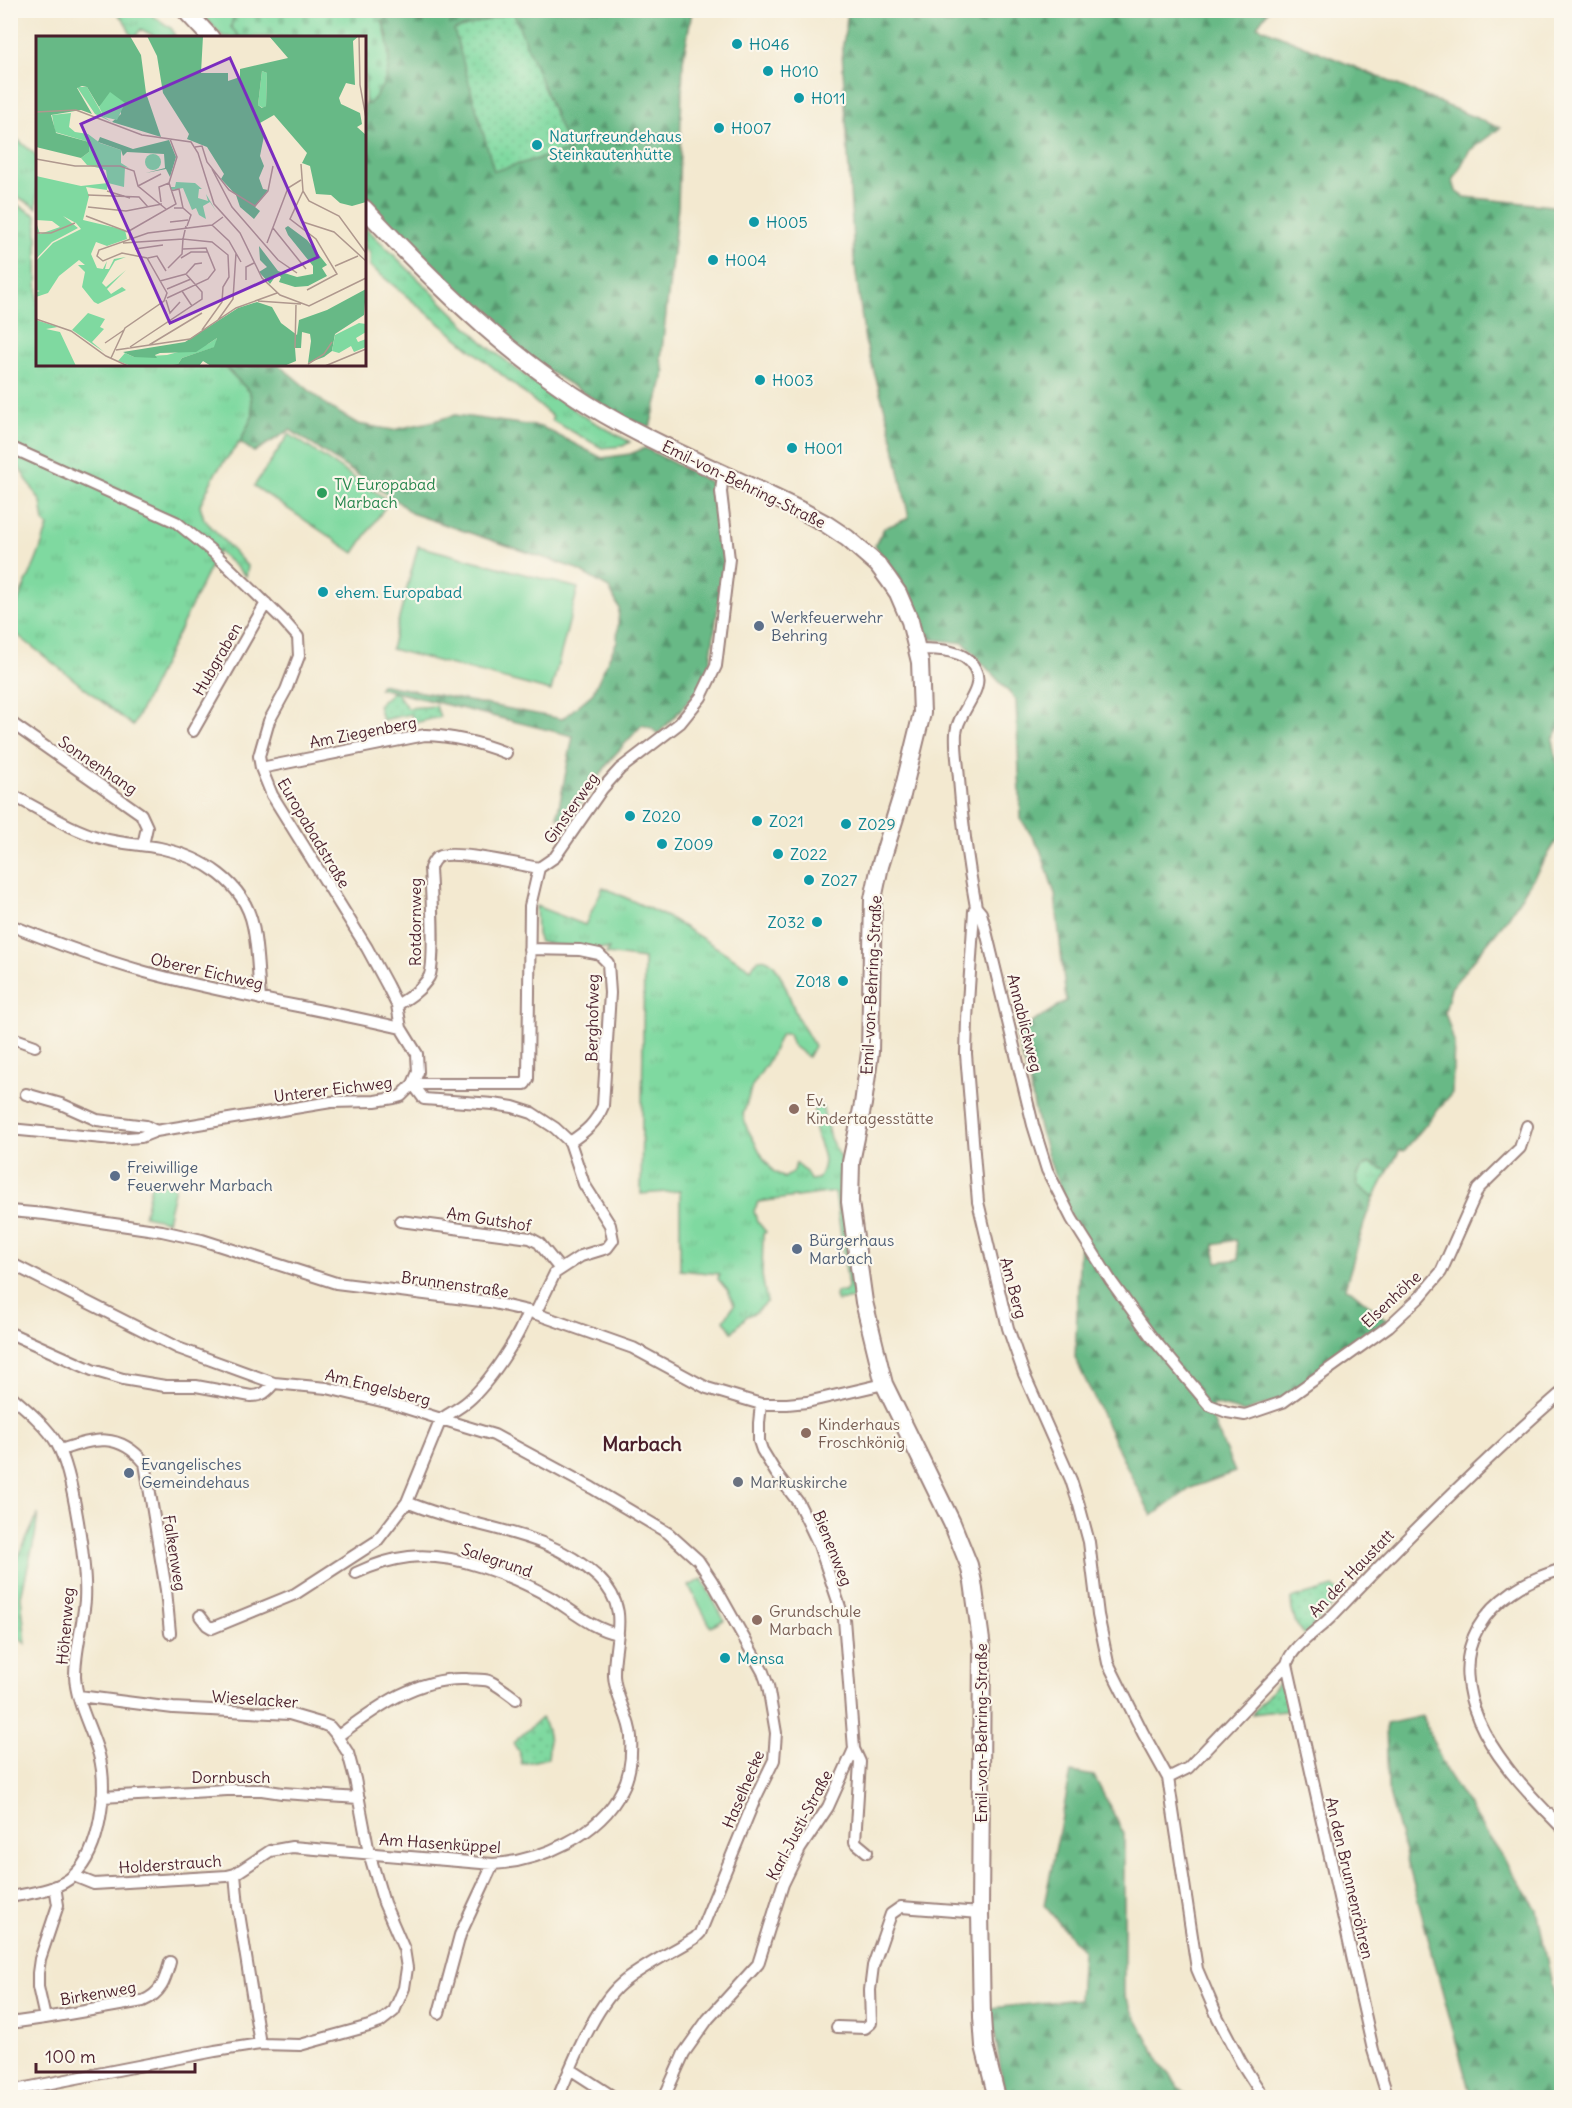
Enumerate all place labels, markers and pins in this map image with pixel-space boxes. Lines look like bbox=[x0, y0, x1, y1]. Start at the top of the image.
place label: H046 bbox=[749, 34, 790, 54]
marker: H046 bbox=[730, 37, 744, 51]
place label: H010 bbox=[780, 61, 819, 81]
marker: H010 bbox=[761, 64, 775, 78]
place label: H011 bbox=[811, 88, 846, 108]
marker: H011 bbox=[792, 91, 806, 105]
place label: H007 bbox=[731, 118, 771, 138]
marker: H007 bbox=[712, 121, 726, 135]
place label: Naturfreundehaus Steinkautenhütte bbox=[549, 126, 682, 164]
marker: Naturfreundehaus Steinkautenhütte bbox=[530, 138, 544, 152]
place label: H005 bbox=[766, 212, 808, 232]
marker: H005 bbox=[747, 215, 761, 229]
place label: H004 bbox=[725, 250, 767, 270]
marker: H004 bbox=[706, 253, 720, 267]
place label: H003 bbox=[772, 370, 814, 390]
marker: H003 bbox=[753, 373, 767, 387]
place label: H001 bbox=[804, 438, 843, 458]
marker: H001 bbox=[785, 441, 799, 455]
place label: TV Europabad Marbach bbox=[334, 474, 436, 512]
marker: TV Europabad Marbach bbox=[315, 486, 329, 500]
place label: ehem. Europabad bbox=[335, 582, 462, 602]
marker: ehem. Europabad bbox=[316, 585, 330, 599]
place label: Werkfeuerwehr Behring bbox=[771, 607, 884, 645]
marker: Werkfeuerwehr Behring bbox=[752, 619, 766, 633]
place label: Z020 bbox=[642, 806, 681, 826]
marker: Z020 bbox=[623, 809, 637, 823]
place label: Z021 bbox=[769, 811, 804, 831]
marker: Z021 bbox=[750, 814, 764, 828]
place label: Z029 bbox=[858, 814, 896, 834]
marker: Z029 bbox=[839, 817, 853, 831]
place label: Z009 bbox=[674, 834, 713, 854]
marker: Z009 bbox=[655, 837, 669, 851]
place label: Z022 bbox=[790, 844, 827, 864]
marker: Z022 bbox=[771, 847, 785, 861]
place label: Z027 bbox=[821, 870, 857, 890]
marker: Z027 bbox=[802, 873, 816, 887]
place label: Z032 bbox=[768, 912, 805, 932]
marker: Z032 bbox=[810, 915, 824, 929]
place label: Z018 bbox=[796, 971, 831, 991]
marker: Z018 bbox=[836, 974, 850, 988]
place label: Ev. Kindertagesstätte bbox=[806, 1090, 934, 1128]
marker: Ev. Kindertagesstätte bbox=[787, 1102, 801, 1116]
place label: Freiwillige Feuerwehr Marbach bbox=[127, 1157, 273, 1195]
marker: Freiwillige Feuerwehr Marbach bbox=[108, 1169, 122, 1183]
place label: Bürgerhaus Marbach bbox=[809, 1230, 894, 1268]
marker: Bürgerhaus Marbach bbox=[790, 1242, 804, 1256]
place label: Kinderhaus Froschkönig bbox=[818, 1414, 905, 1452]
marker: Kinderhaus Froschkönig bbox=[799, 1426, 813, 1440]
place label: Evangelisches Gemeindehaus bbox=[141, 1454, 250, 1492]
marker: Evangelisches Gemeindehaus bbox=[122, 1466, 136, 1480]
place label: Markuskirche bbox=[750, 1472, 847, 1492]
marker: Markuskirche bbox=[731, 1475, 745, 1489]
place label: Grundschule Marbach bbox=[769, 1601, 861, 1639]
marker: Grundschule Marbach bbox=[750, 1613, 764, 1627]
place label: Mensa bbox=[737, 1648, 784, 1668]
marker: Mensa bbox=[718, 1651, 732, 1665]

